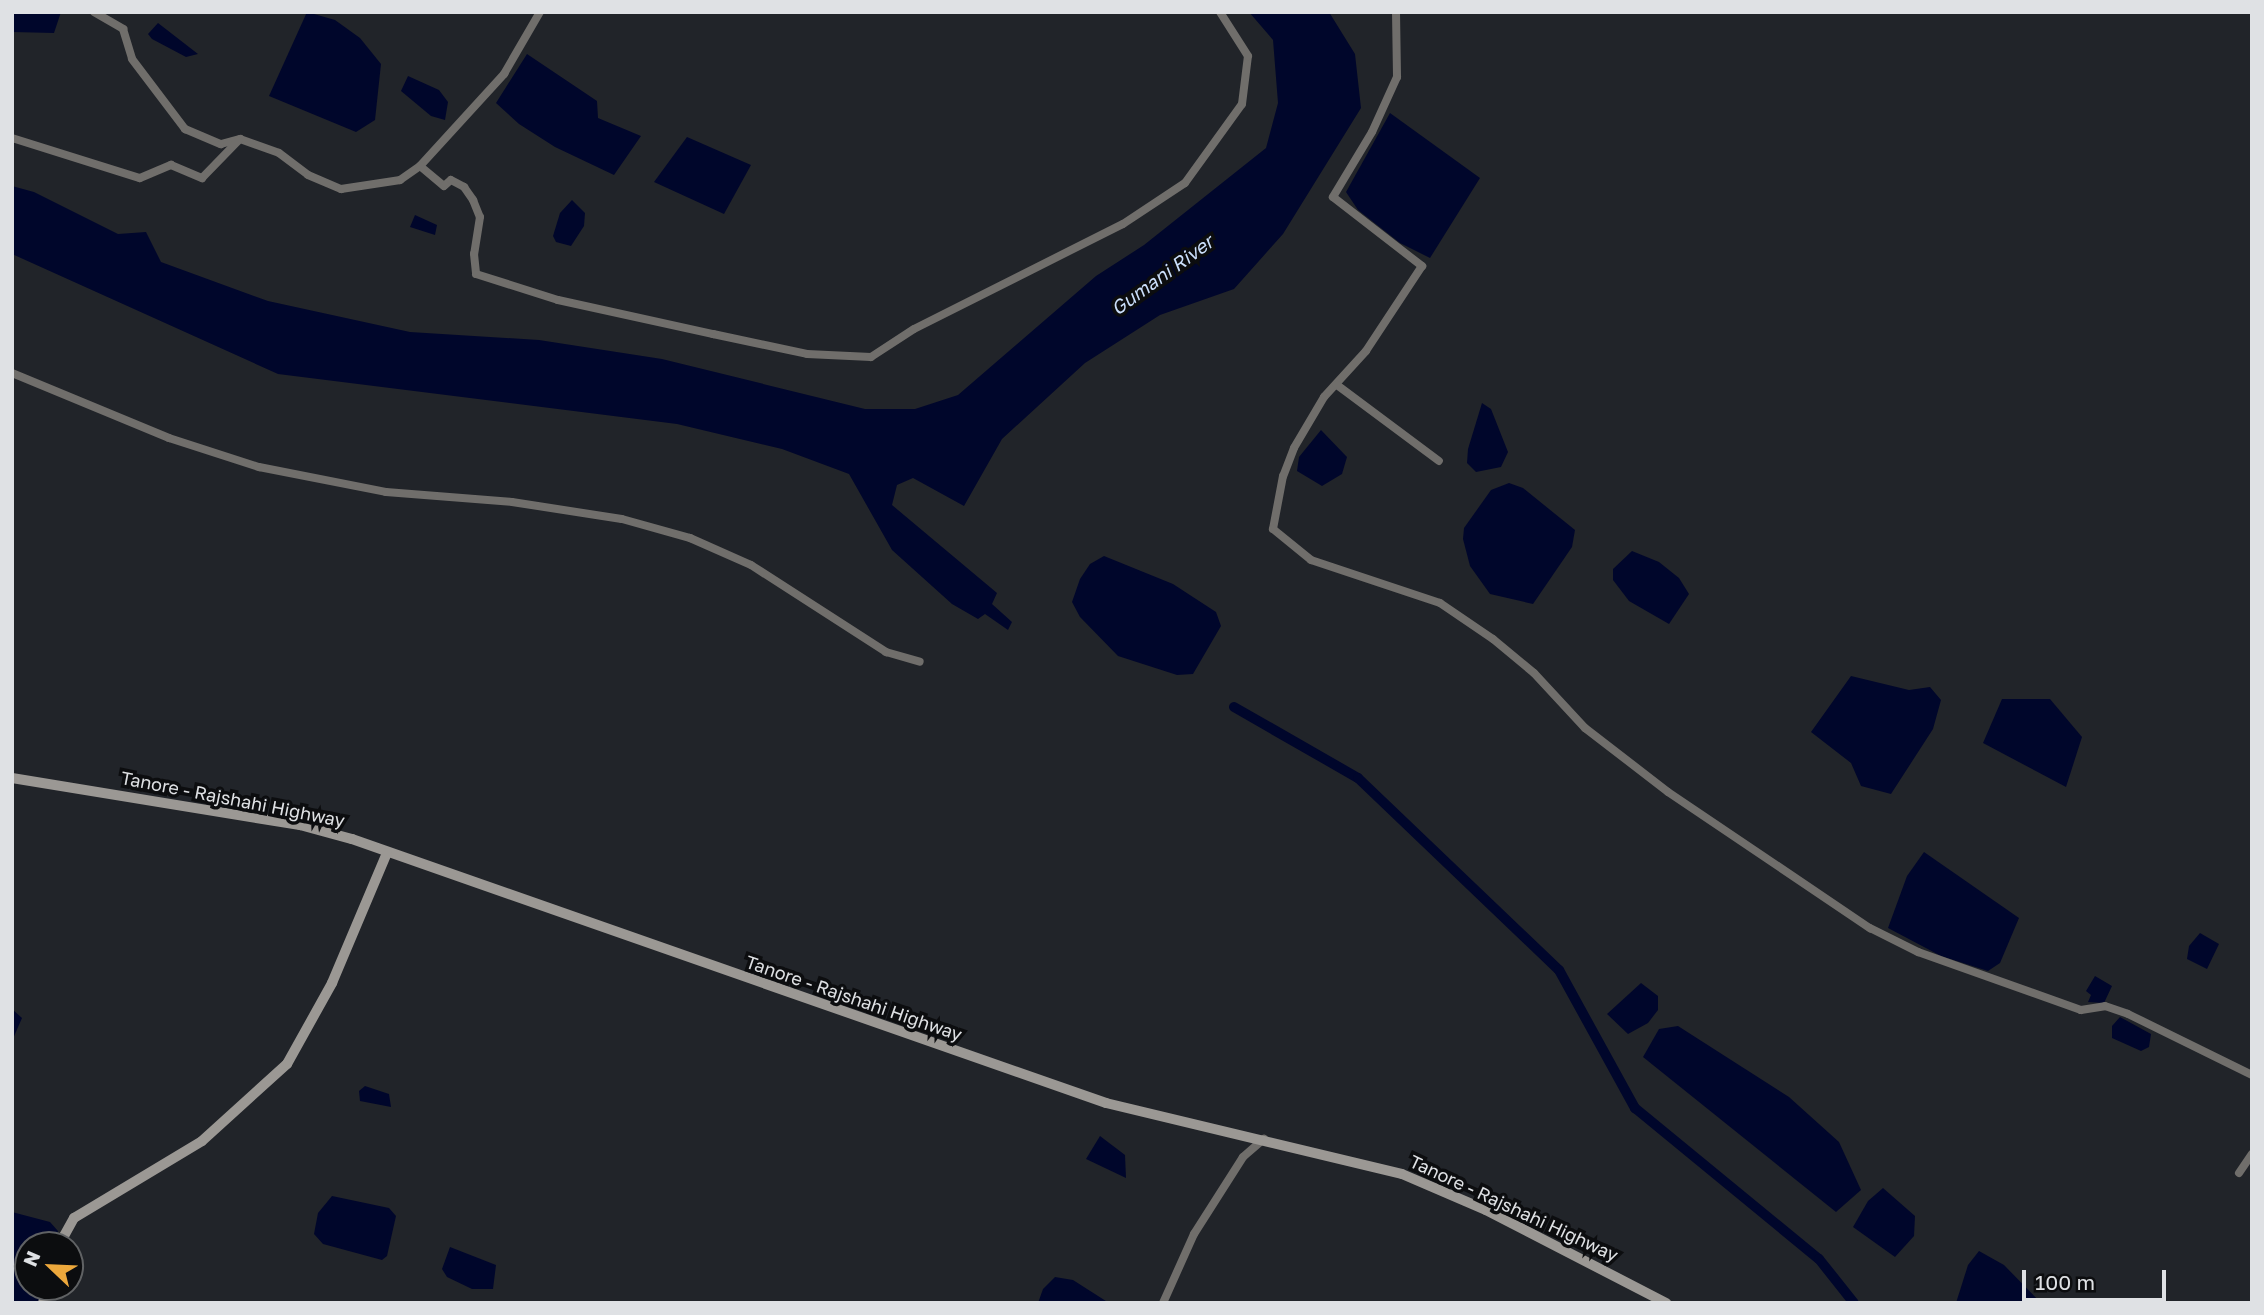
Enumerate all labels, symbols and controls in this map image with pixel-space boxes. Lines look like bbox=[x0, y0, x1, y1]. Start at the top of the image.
water label: Gumani River bbox=[1106, 230, 1218, 320]
street label: Tanore - Rajshahi Highway bbox=[119, 767, 347, 831]
street label: Tanore - Rajshahi Highway bbox=[743, 951, 965, 1045]
street label: Tanore - Rajshahi Highway bbox=[1406, 1150, 1622, 1266]
north arrow bbox=[14, 1231, 84, 1301]
text: N bbox=[18, 1247, 44, 1270]
scale bar bbox=[2026, 1256, 2170, 1300]
text: 100 m bbox=[2035, 1269, 2095, 1295]

